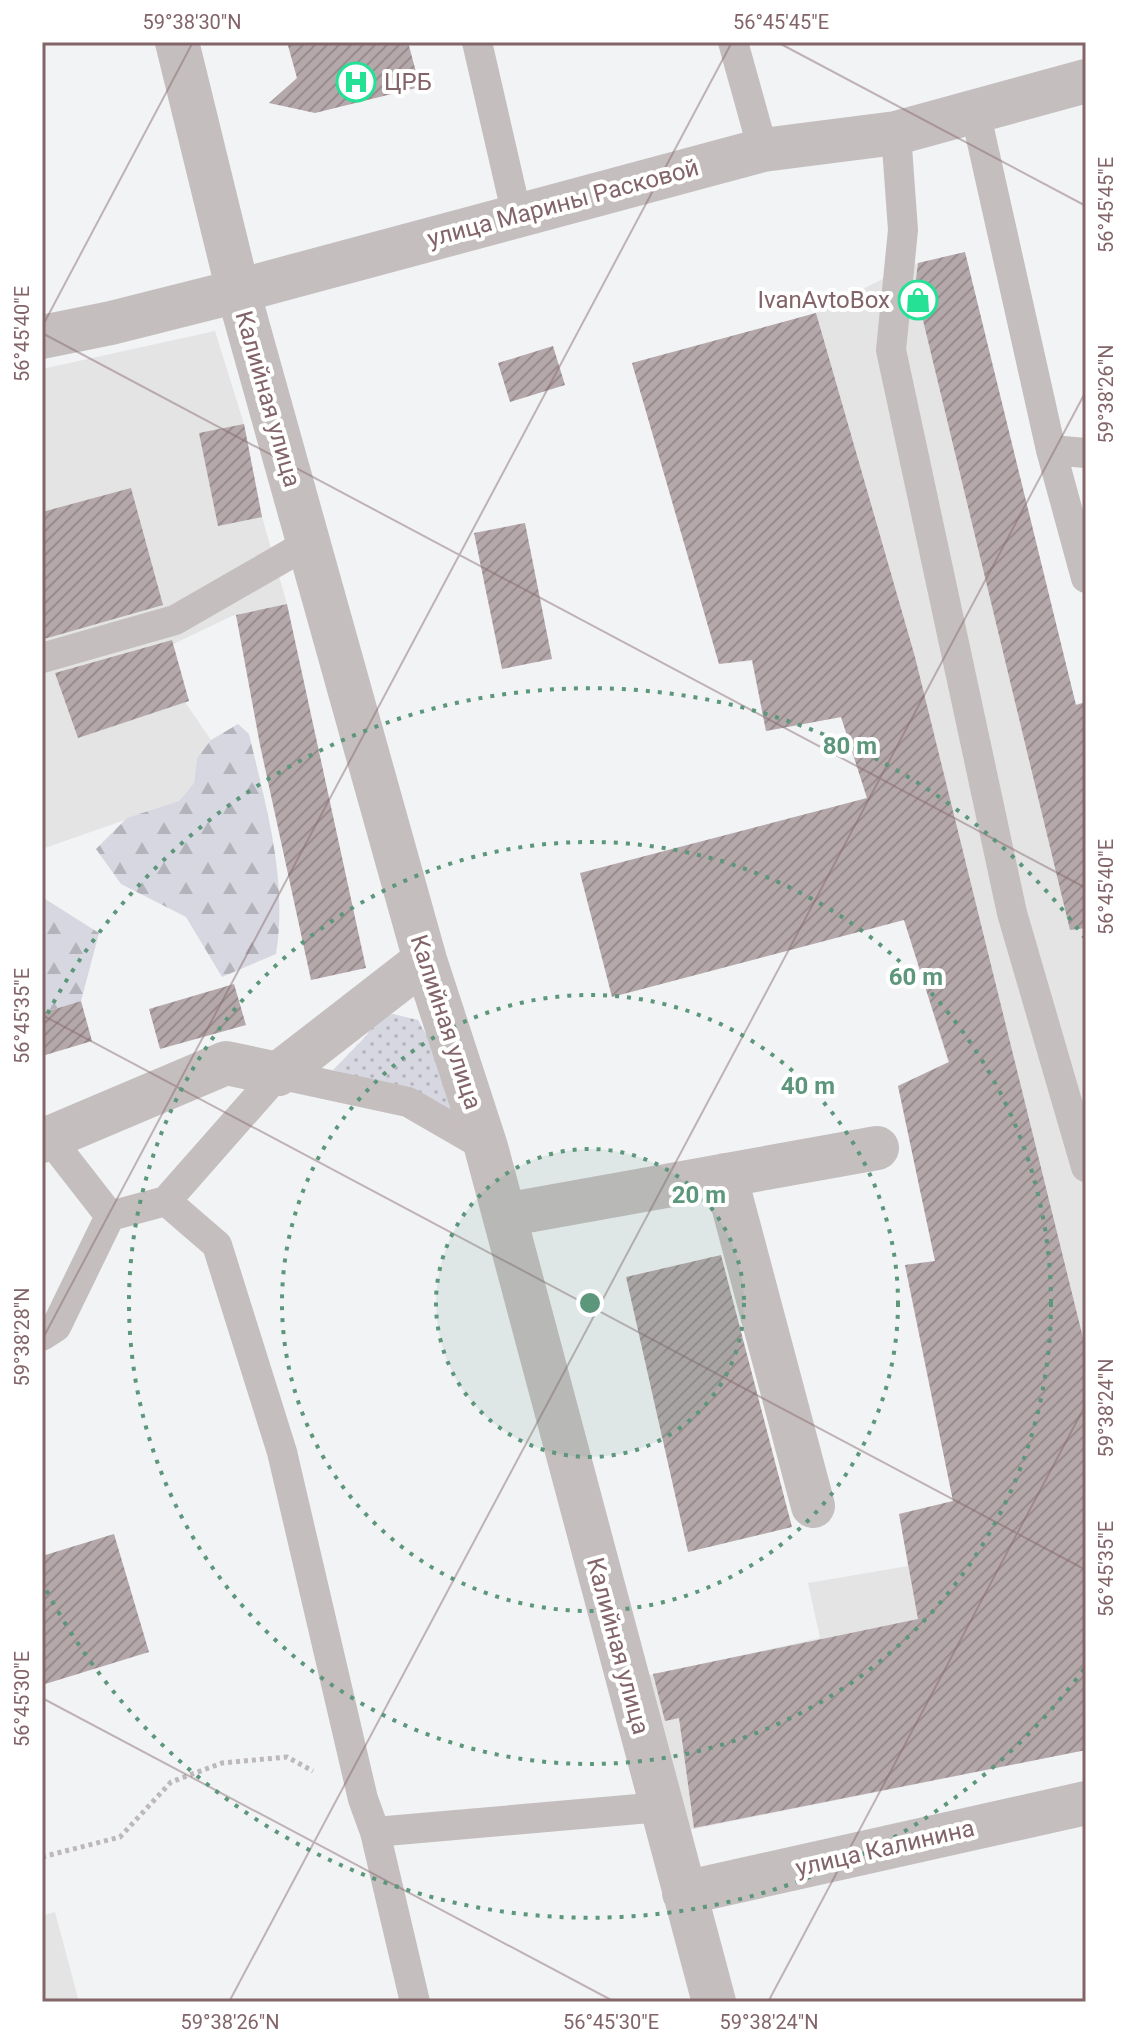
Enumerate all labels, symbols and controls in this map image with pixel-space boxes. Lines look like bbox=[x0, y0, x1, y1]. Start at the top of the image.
text: 59°38'30"N bbox=[142, 10, 242, 34]
text: 56°45'45"E bbox=[733, 10, 829, 34]
hospital icon: ЦРБ bbox=[335, 61, 377, 103]
place label: ЦРБ bbox=[384, 68, 432, 96]
street label: улица Марины Расковой bbox=[424, 153, 702, 253]
text: 56°45'45"E bbox=[1094, 157, 1118, 253]
shop icon: IvanAvtoBox bbox=[897, 279, 939, 321]
text: 56°45'40"E bbox=[10, 286, 34, 382]
place label: IvanAvtoBox bbox=[757, 286, 890, 314]
street label: Калийная улица bbox=[229, 308, 307, 490]
text: 59°38'26"N bbox=[1094, 344, 1118, 444]
text: 80 m bbox=[823, 732, 877, 760]
text: 56°45'40"E bbox=[1094, 839, 1118, 935]
street label: Калийная улица bbox=[405, 931, 487, 1113]
text: 60 m bbox=[889, 963, 943, 991]
text: 56°45'35"E bbox=[10, 968, 34, 1064]
text: 40 m bbox=[781, 1072, 835, 1100]
text: 20 m bbox=[672, 1181, 726, 1209]
text: 59°38'28"N bbox=[10, 1287, 34, 1387]
centre of rings bbox=[576, 1289, 604, 1317]
text: 59°38'24"N bbox=[1094, 1358, 1118, 1458]
text: 56°45'35"E bbox=[1094, 1521, 1118, 1617]
street label: Калийная улица bbox=[581, 1554, 655, 1738]
text: 56°45'30"E bbox=[10, 1651, 34, 1747]
street label: улица Калинина bbox=[793, 1814, 977, 1882]
text: 59°38'26"N bbox=[180, 2010, 280, 2034]
text: 56°45'30"E bbox=[563, 2010, 659, 2034]
text: 59°38'24"N bbox=[719, 2010, 819, 2034]

